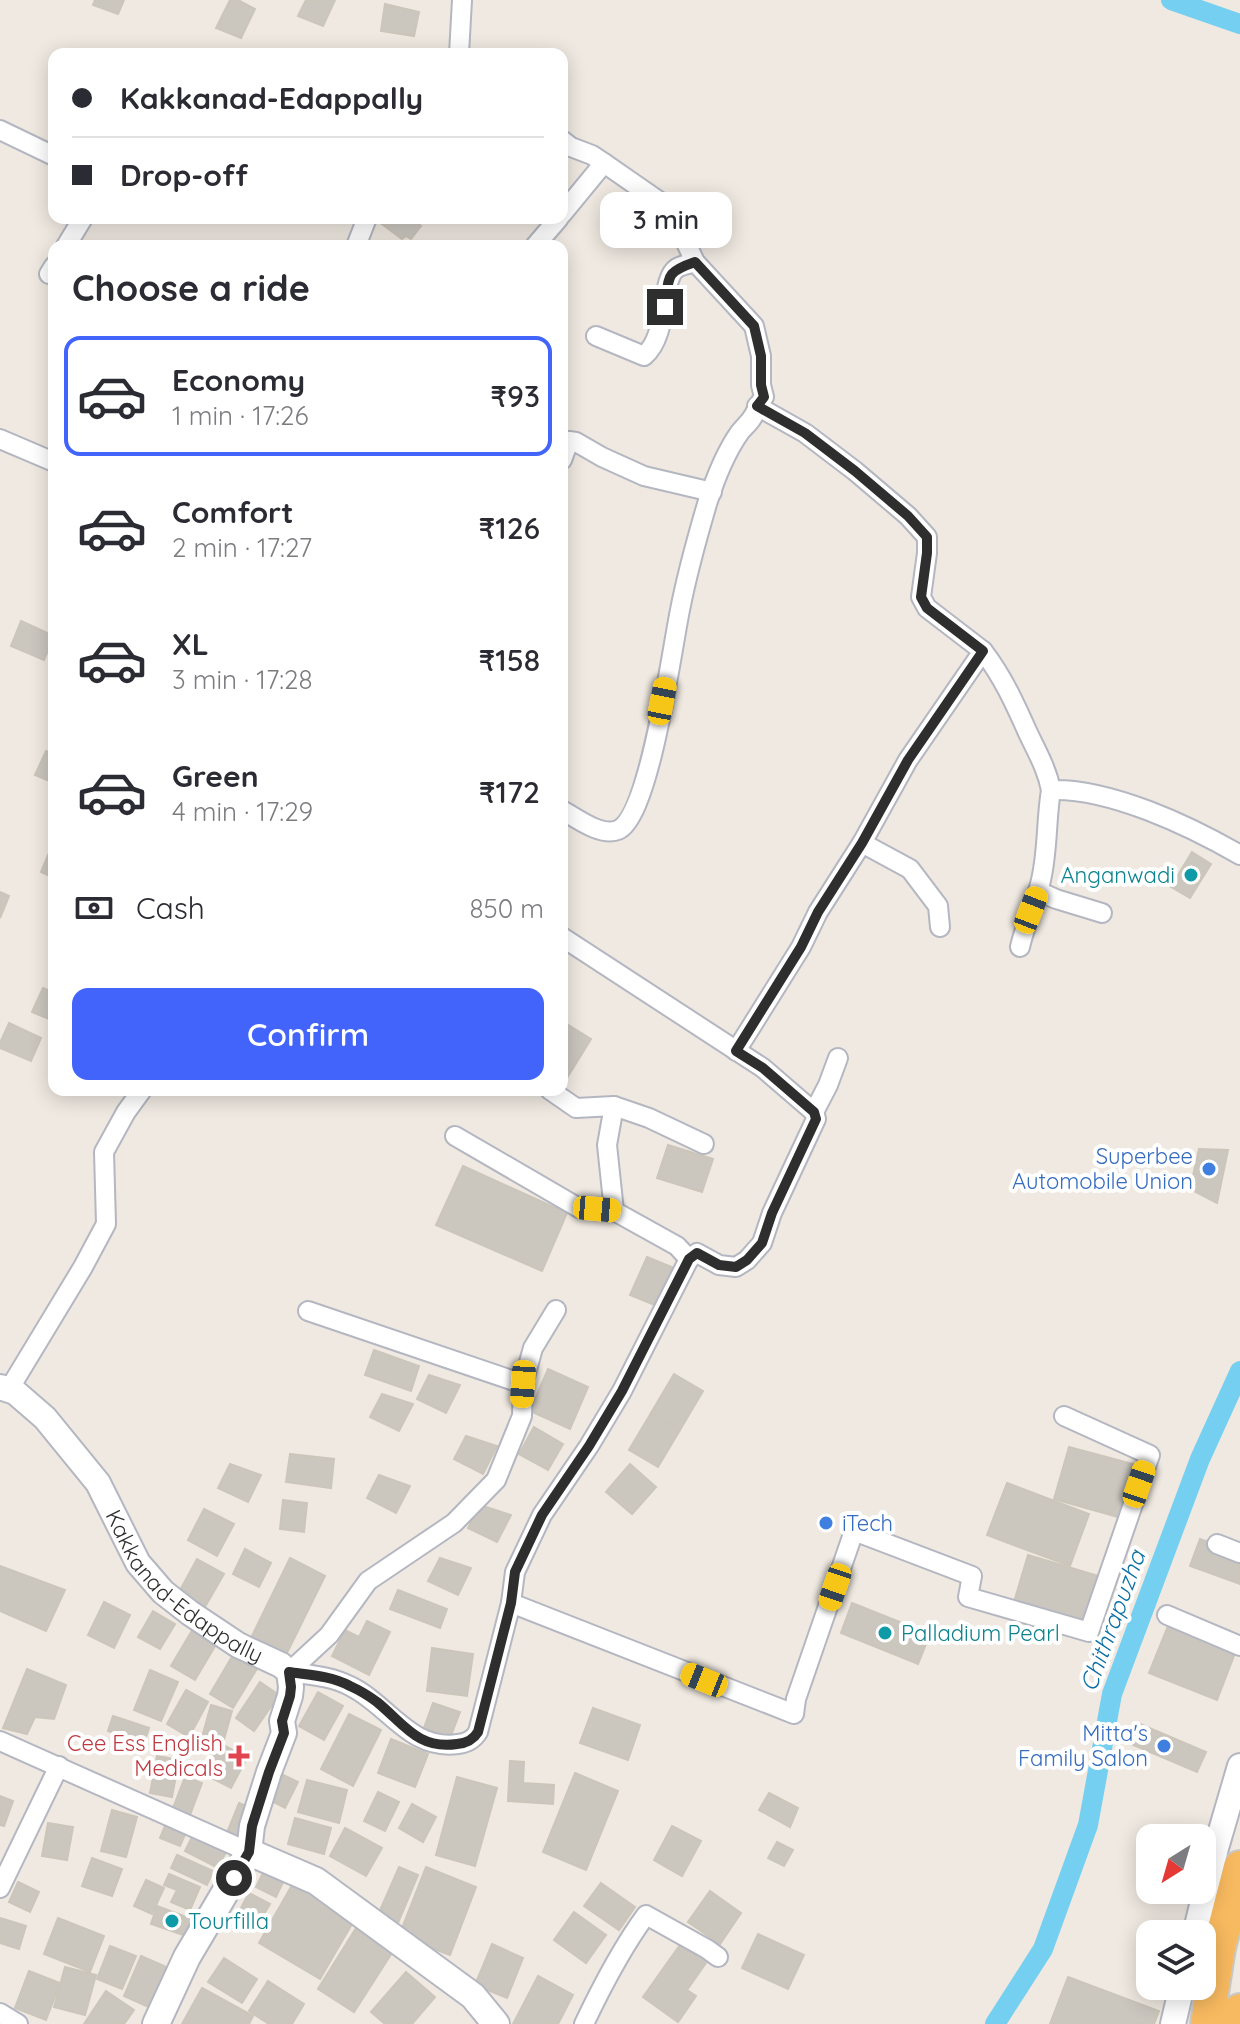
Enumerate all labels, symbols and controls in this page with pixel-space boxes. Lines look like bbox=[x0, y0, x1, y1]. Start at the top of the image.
text: Kakkanad-Edappally bbox=[120, 79, 423, 117]
text: Drop-off bbox=[120, 156, 248, 194]
callout: 3 min bbox=[599, 191, 731, 247]
text: 3 min bbox=[633, 203, 699, 236]
text: Choose a ride bbox=[72, 265, 310, 310]
route end bbox=[647, 289, 683, 325]
icon: car bbox=[76, 360, 148, 432]
text: Economy bbox=[172, 361, 305, 399]
text: ₹93 bbox=[490, 377, 540, 415]
text: 1 min · 17:26 bbox=[172, 399, 309, 432]
icon: car bbox=[76, 492, 148, 564]
text: Comfort bbox=[172, 493, 293, 531]
text: ₹126 bbox=[478, 509, 540, 547]
text: 2 min · 17:27 bbox=[172, 531, 312, 564]
icon: car bbox=[76, 624, 148, 696]
text: XL bbox=[172, 625, 209, 663]
text: ₹158 bbox=[478, 641, 540, 679]
text: 3 min · 17:28 bbox=[172, 663, 313, 696]
car bbox=[646, 675, 678, 727]
icon: car bbox=[76, 756, 148, 828]
text: Green bbox=[172, 757, 259, 795]
text: ₹172 bbox=[479, 773, 540, 811]
text: 4 min · 17:29 bbox=[172, 795, 313, 828]
place label: Anganwadi bbox=[1060, 861, 1175, 889]
marker: Anganwadi bbox=[1182, 866, 1200, 884]
car bbox=[1011, 883, 1051, 937]
icon: cash bbox=[72, 886, 116, 930]
text: Cash bbox=[136, 889, 205, 927]
text: 850 m bbox=[470, 892, 544, 925]
button: Confirm bbox=[72, 988, 544, 1080]
place label: Superbee Automobile Union bbox=[1012, 1142, 1193, 1195]
marker: Superbee Automobile Union bbox=[1200, 1160, 1218, 1178]
car bbox=[572, 1195, 622, 1223]
car bbox=[509, 1359, 537, 1409]
car bbox=[1120, 1457, 1158, 1511]
street label: Kakkanad-Edappally bbox=[100, 1505, 268, 1669]
place label: iTech bbox=[842, 1509, 893, 1537]
marker: iTech bbox=[817, 1514, 835, 1532]
water label: Chithrapuzha bbox=[1073, 1545, 1152, 1695]
car bbox=[816, 1560, 854, 1614]
place label: Palladium Pearl bbox=[901, 1619, 1060, 1647]
marker: Palladium Pearl bbox=[876, 1624, 894, 1642]
car bbox=[677, 1660, 731, 1700]
place label: Mitta's Family Salon bbox=[1018, 1719, 1148, 1772]
place label: Cee Ess English Medicals bbox=[67, 1729, 223, 1782]
marker: Mitta's Family Salon bbox=[1155, 1737, 1173, 1755]
marker: Cee Ess English Medicals bbox=[230, 1747, 248, 1765]
north arrow bbox=[1136, 1824, 1216, 1904]
map controls bbox=[1136, 1824, 1216, 2000]
route start bbox=[216, 1860, 252, 1896]
place label: Tourfilla bbox=[188, 1907, 269, 1935]
marker: Tourfilla bbox=[163, 1912, 181, 1930]
button: layers bbox=[1136, 1920, 1216, 2000]

